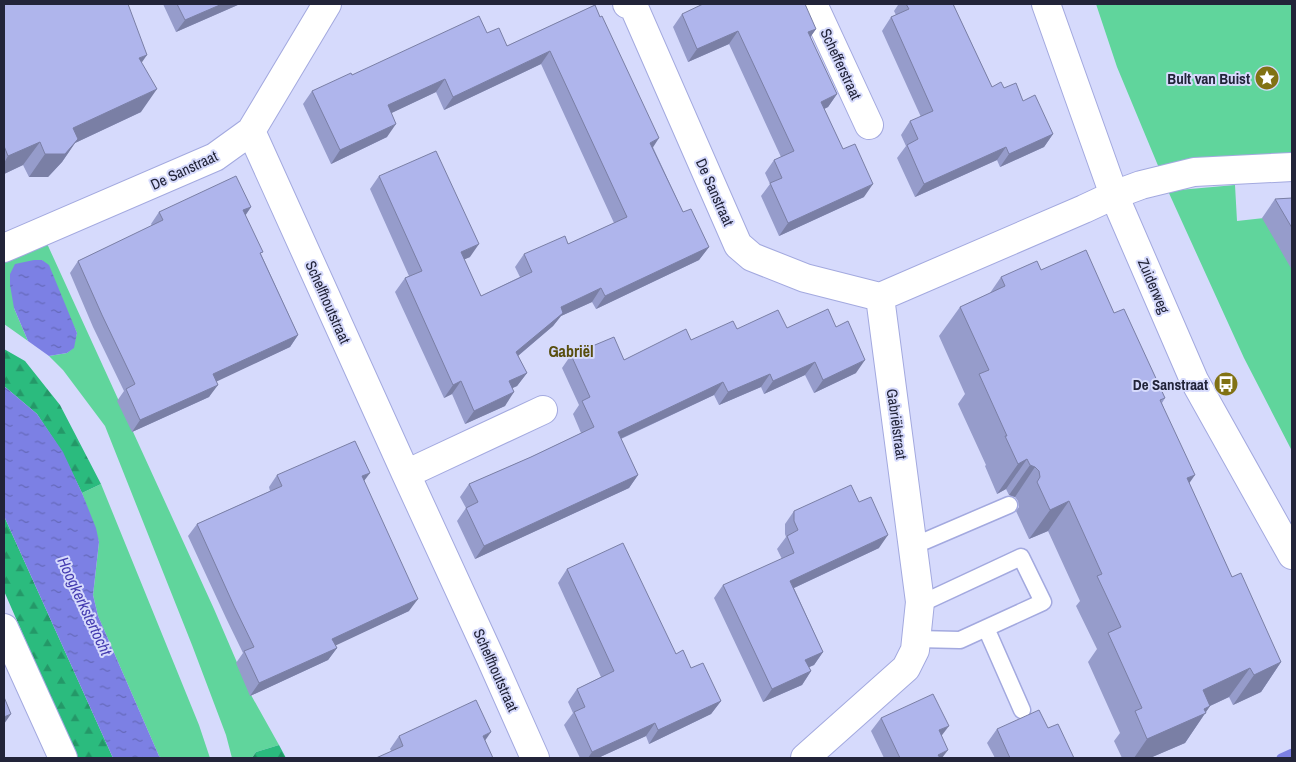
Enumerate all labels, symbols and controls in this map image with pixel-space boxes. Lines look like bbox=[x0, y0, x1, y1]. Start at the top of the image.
street label: Schefferstraat bbox=[815, 25, 867, 104]
place icon: Bult van Buist bbox=[1254, 65, 1280, 91]
place label: Bult van Buist bbox=[1167, 68, 1250, 89]
street label: De Sanstraat bbox=[147, 145, 221, 195]
street label: De Sanstraat bbox=[691, 155, 739, 230]
street label: Zuiderweg bbox=[1133, 255, 1175, 317]
street label: Schelfhoutstraat bbox=[300, 257, 356, 347]
district label: Gabriël bbox=[548, 340, 594, 362]
bus stop icon: De Sanstraat bbox=[1213, 371, 1239, 397]
place label: De Sanstraat bbox=[1133, 374, 1208, 395]
street label: Gabriëlstraat bbox=[882, 387, 912, 461]
water label: Hoogkerkstertocht bbox=[53, 553, 118, 659]
street label: Schelfhoutstraat bbox=[468, 625, 524, 715]

